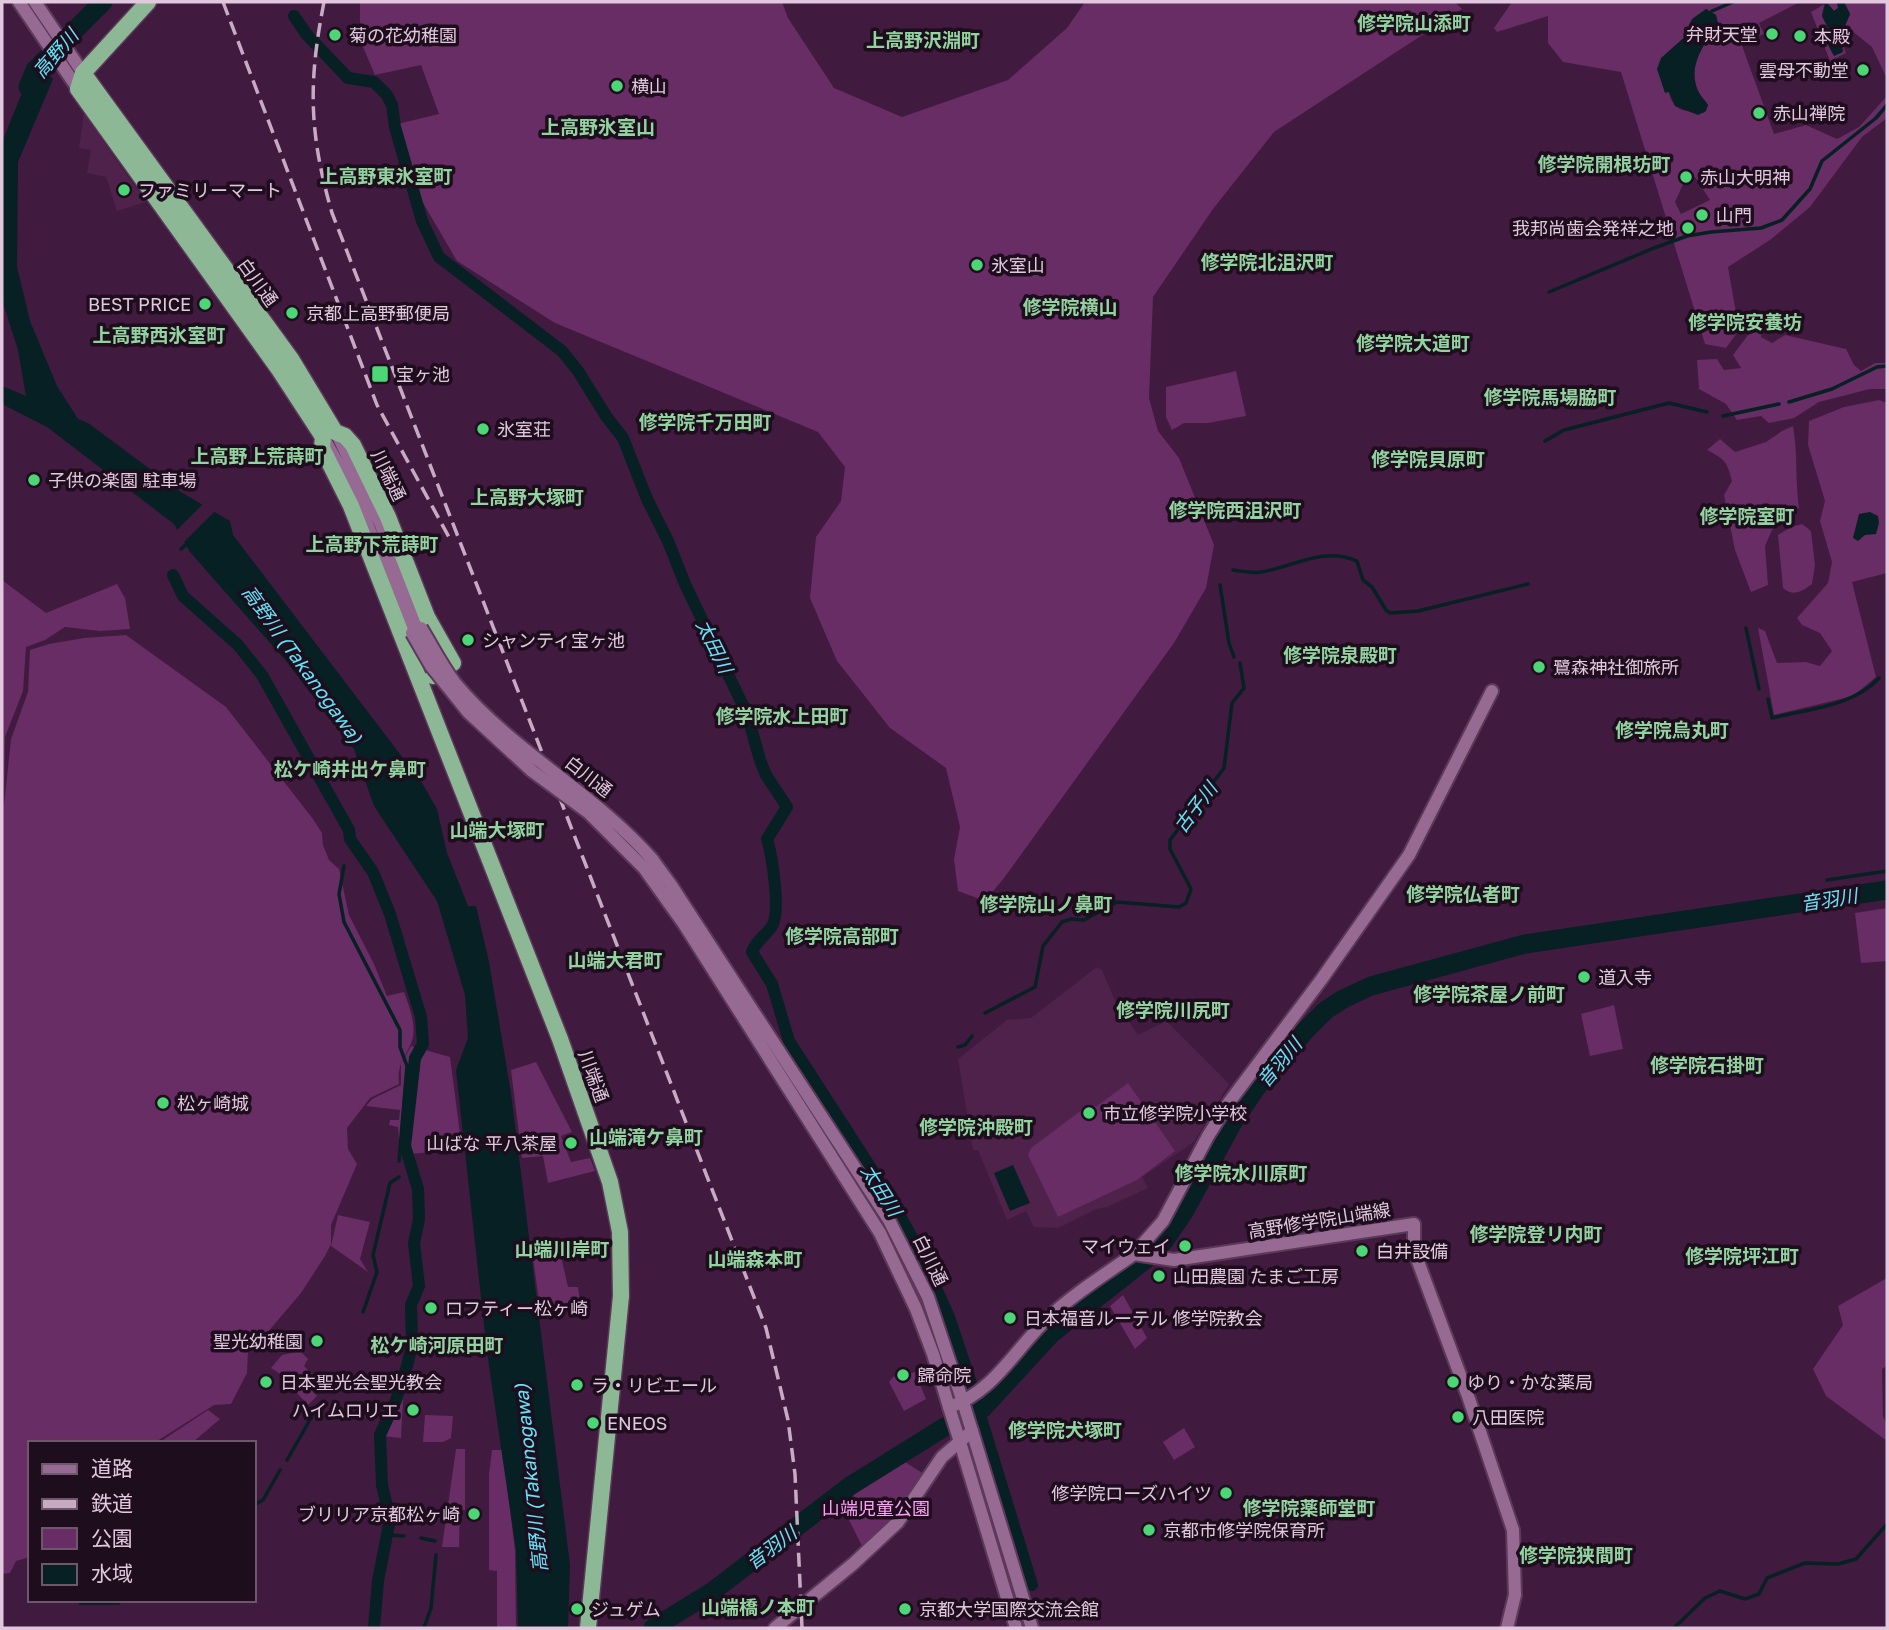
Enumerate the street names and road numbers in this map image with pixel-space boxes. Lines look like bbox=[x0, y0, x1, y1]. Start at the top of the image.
street label: 白川通 bbox=[233, 254, 283, 310]
street label: 川端通 bbox=[367, 446, 411, 504]
street label: 白川通 bbox=[561, 751, 617, 801]
street label: 川端通 bbox=[574, 1047, 614, 1105]
street label: 高野修学院山端線 bbox=[1246, 1198, 1392, 1242]
street label: 白川通 bbox=[909, 1231, 953, 1289]

